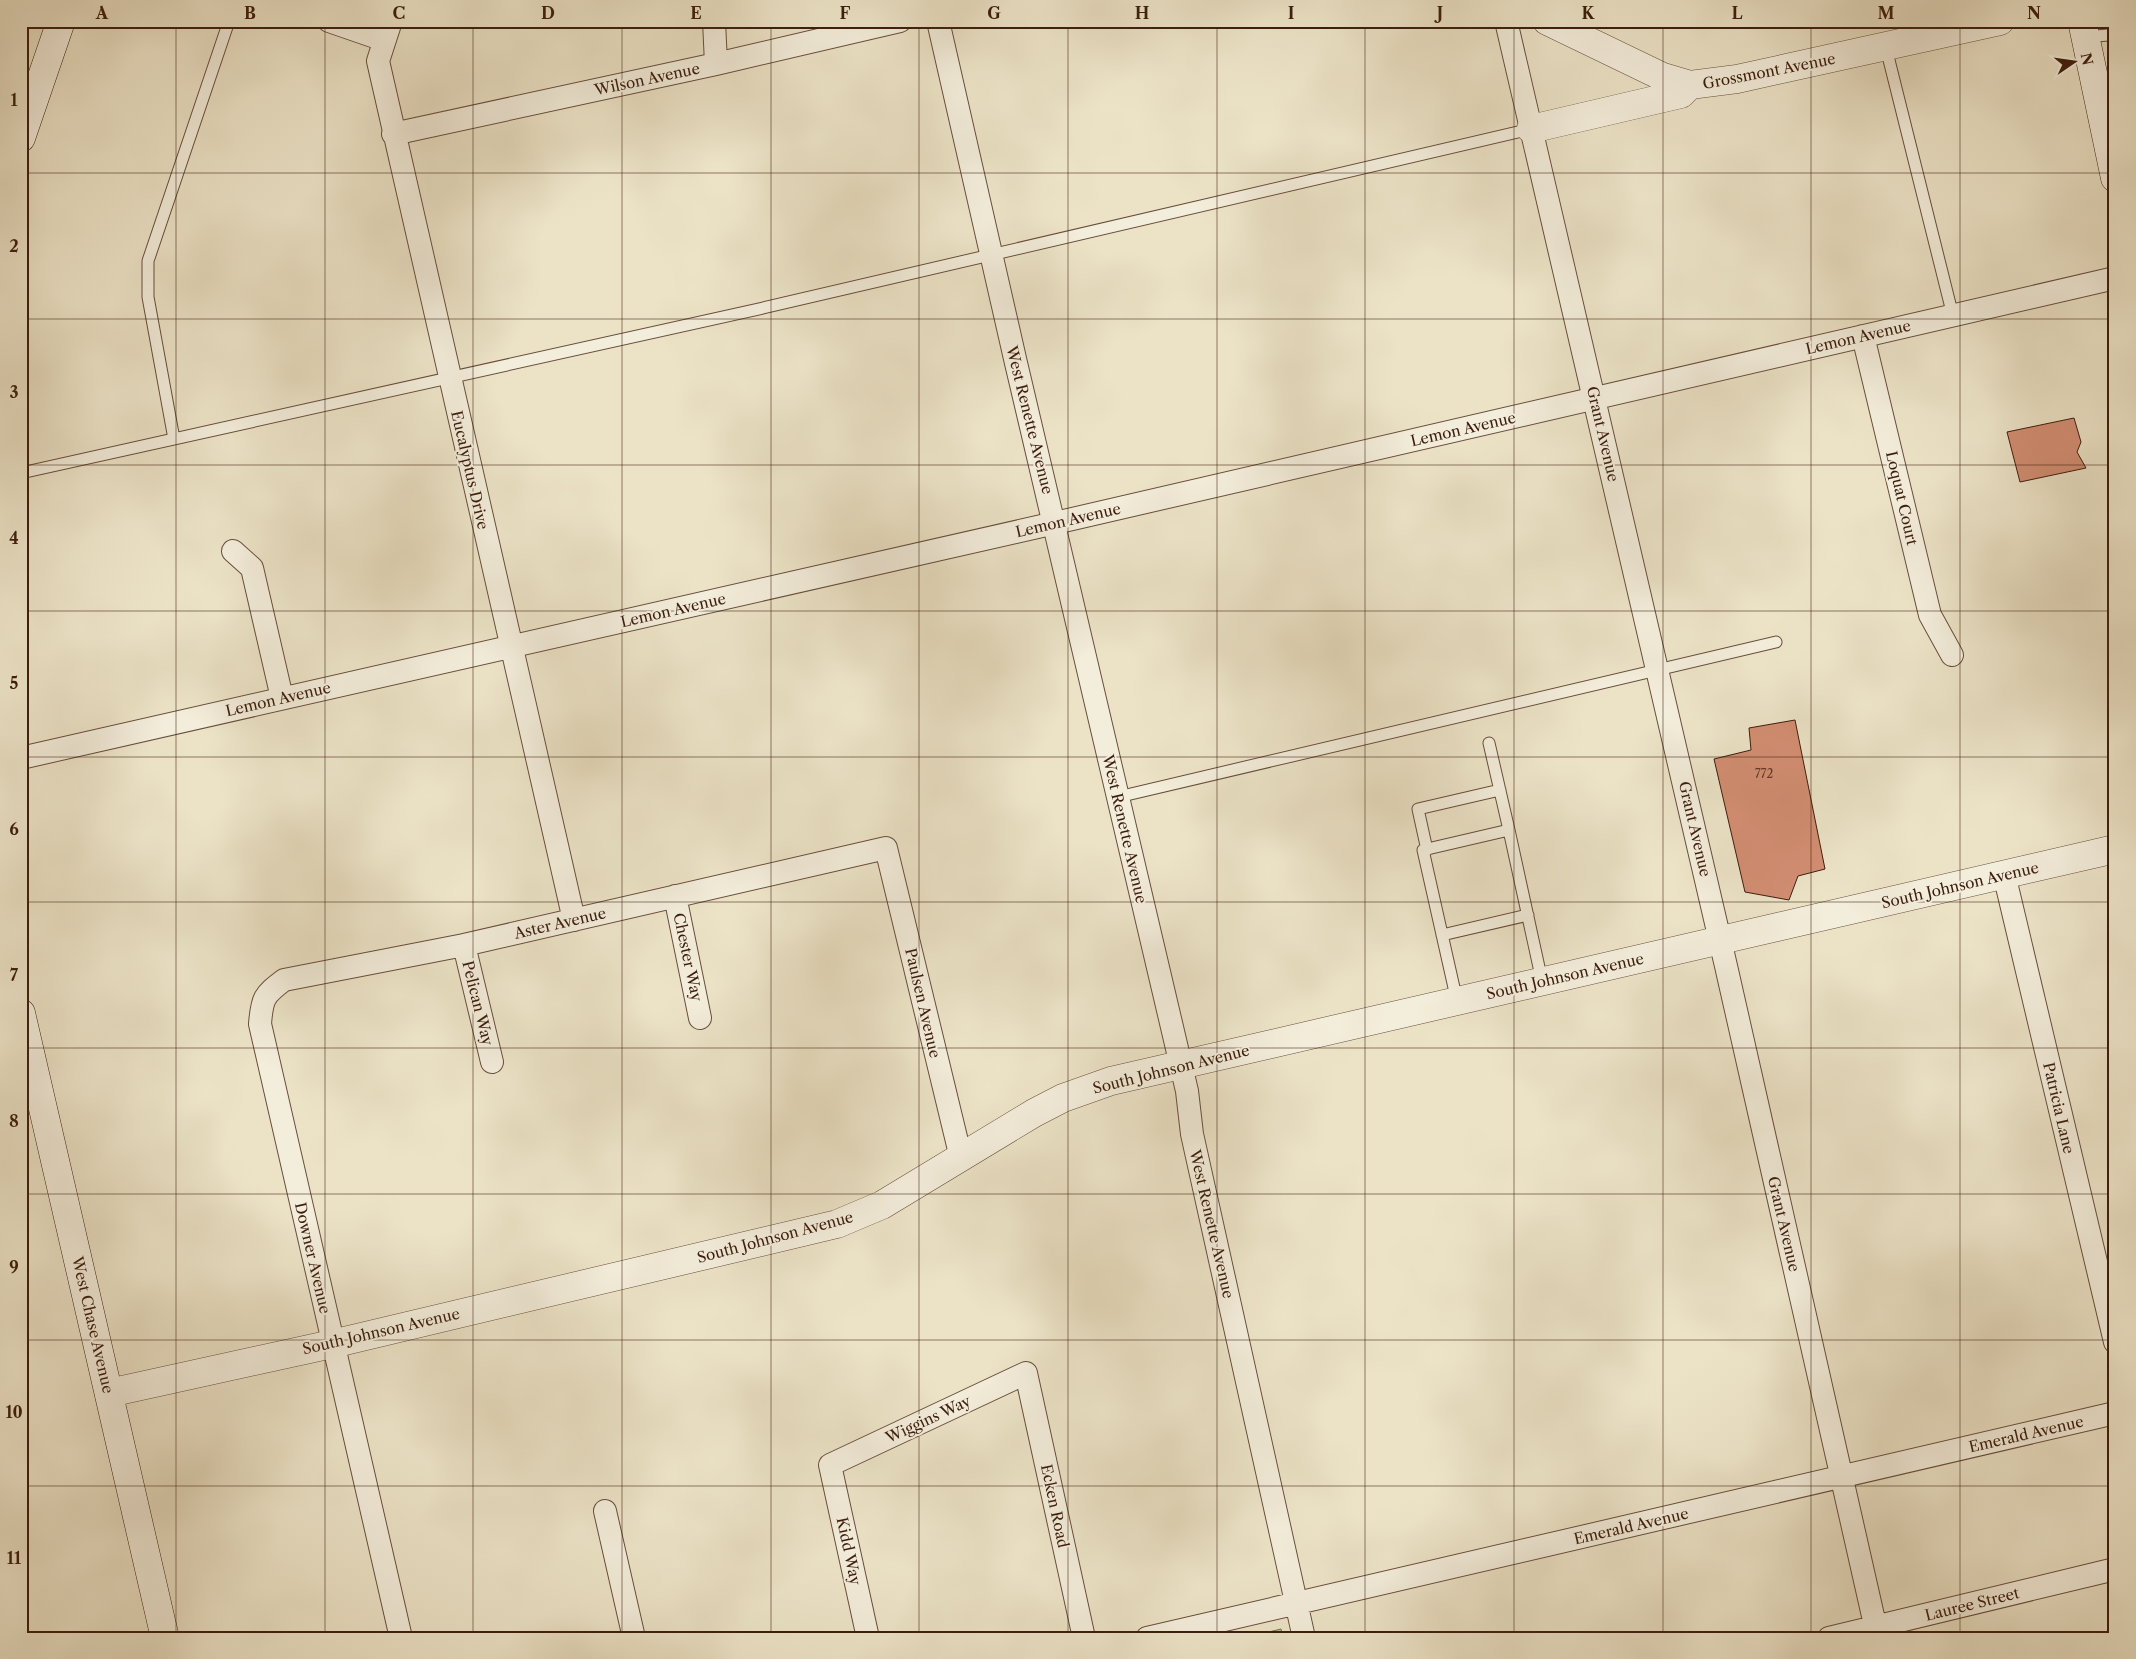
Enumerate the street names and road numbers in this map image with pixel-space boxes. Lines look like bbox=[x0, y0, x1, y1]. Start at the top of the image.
street label: Grossmont Avenue bbox=[1701, 49, 1837, 93]
street label: Wilson Avenue bbox=[592, 59, 701, 100]
street label: Lemon Avenue bbox=[1803, 316, 1913, 358]
street label: West Renette Avenue bbox=[1002, 343, 1058, 496]
street label: Grant Avenue bbox=[1583, 384, 1623, 484]
street label: Lemon Avenue bbox=[1408, 408, 1518, 450]
street label: Eucalyptus Drive bbox=[447, 409, 493, 531]
street label: Loquat Court bbox=[1882, 449, 1922, 548]
street label: Lemon Avenue bbox=[1013, 499, 1123, 541]
street label: Lemon Avenue bbox=[618, 589, 728, 631]
street label: Lemon Avenue bbox=[223, 678, 333, 720]
street label: West Renette Avenue bbox=[1098, 752, 1151, 905]
street label: Grant Avenue bbox=[1675, 779, 1715, 879]
street label: South Johnson Avenue bbox=[1879, 858, 2041, 912]
street label: Aster Avenue bbox=[511, 903, 608, 943]
street label: Chester Way bbox=[669, 911, 707, 1004]
street label: Paulsen Avenue bbox=[901, 946, 945, 1060]
street label: South Johnson Avenue bbox=[1484, 949, 1646, 1003]
street label: Pelican Way bbox=[458, 959, 498, 1048]
street label: South Johnson Avenue bbox=[1091, 1040, 1251, 1098]
street label: Patricia Lane bbox=[2039, 1060, 2079, 1156]
street label: West Renette Avenue bbox=[1185, 1147, 1238, 1300]
street label: Grant Avenue bbox=[1764, 1174, 1804, 1274]
street label: Downer Avenue bbox=[291, 1200, 335, 1316]
street label: South Johnson Avenue bbox=[695, 1207, 855, 1267]
street label: West Chase Avenue bbox=[68, 1254, 118, 1395]
street label: South Johnson Avenue bbox=[300, 1304, 462, 1358]
street label: Wiggins Way bbox=[882, 1391, 974, 1447]
street label: Emerald Avenue bbox=[1967, 1412, 2085, 1456]
street label: Ecken Road bbox=[1037, 1462, 1073, 1550]
street label: Emerald Avenue bbox=[1572, 1504, 1690, 1548]
street label: Kidd Way bbox=[833, 1515, 866, 1587]
street label: Lauree Street bbox=[1923, 1583, 2022, 1625]

